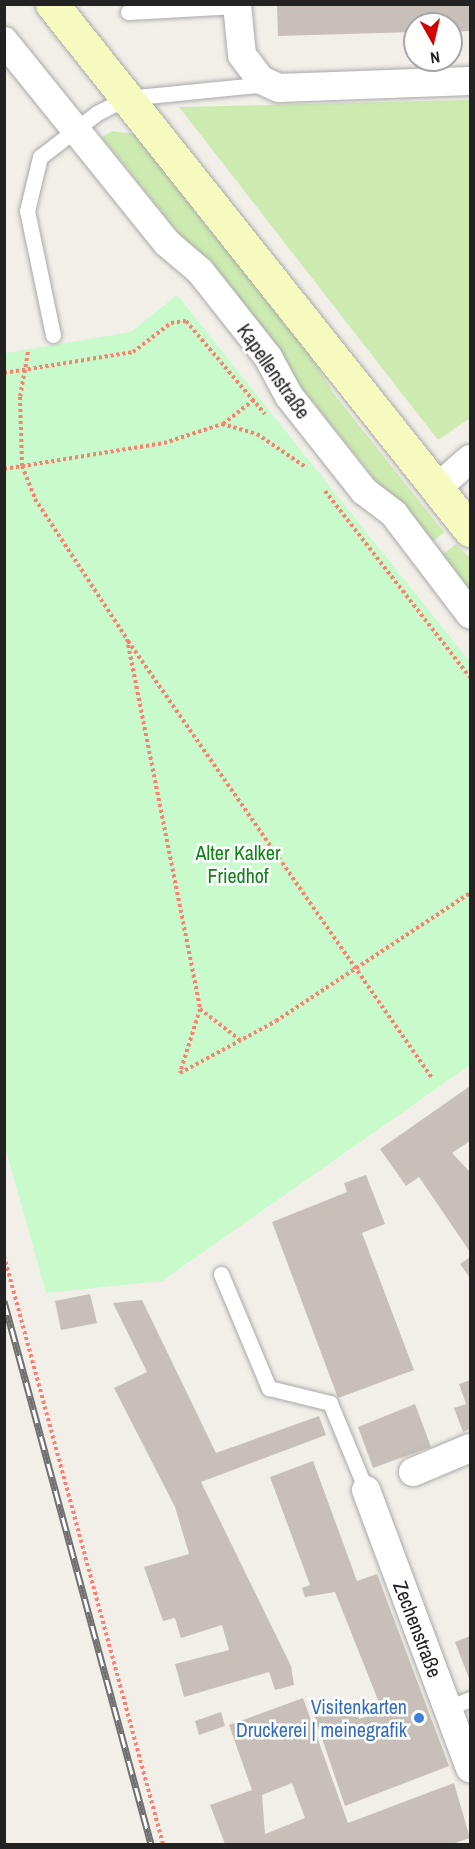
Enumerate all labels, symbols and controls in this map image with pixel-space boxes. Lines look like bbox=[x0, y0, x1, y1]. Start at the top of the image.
north arrow bbox=[403, 12, 463, 72]
text: N bbox=[429, 46, 441, 69]
street label: Kapellenstraße bbox=[233, 319, 315, 423]
park label: Alter Kalker Friedhof bbox=[196, 840, 280, 887]
street label: Zechenstraße bbox=[389, 1577, 447, 1681]
place label: Visitenkarten Druckerei | meinegrafik bbox=[236, 1694, 407, 1741]
marker: Visitenkarten Druckerei | meinegrafik bbox=[412, 1711, 426, 1725]

